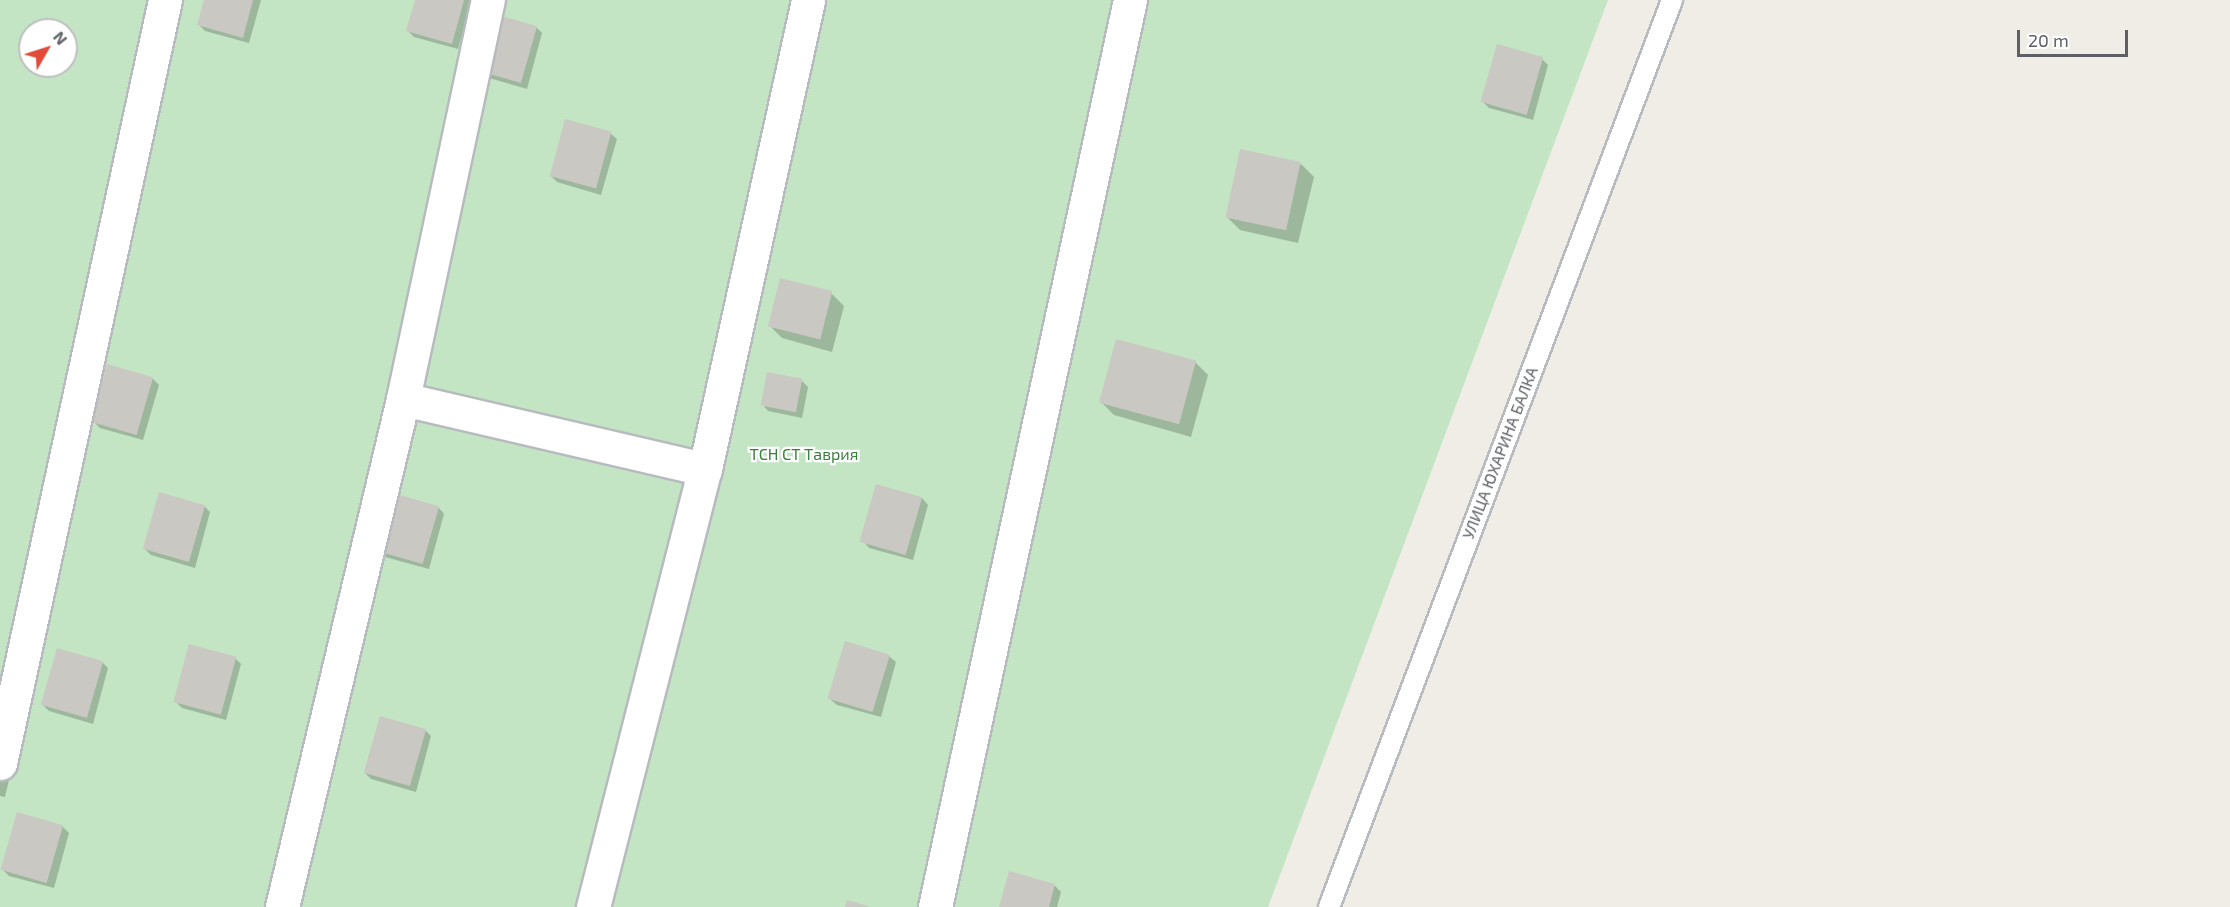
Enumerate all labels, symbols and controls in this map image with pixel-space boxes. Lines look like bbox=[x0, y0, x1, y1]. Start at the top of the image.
north arrow bbox=[18, 18, 78, 78]
scale bar bbox=[2020, 18, 2131, 56]
text: N bbox=[50, 27, 72, 48]
text: 20 m bbox=[2028, 29, 2069, 51]
street label: УЛИЦА ЮХАРИНА БАЛКА bbox=[1458, 364, 1542, 542]
park label: ТСН СТ Таврия bbox=[750, 444, 858, 464]

